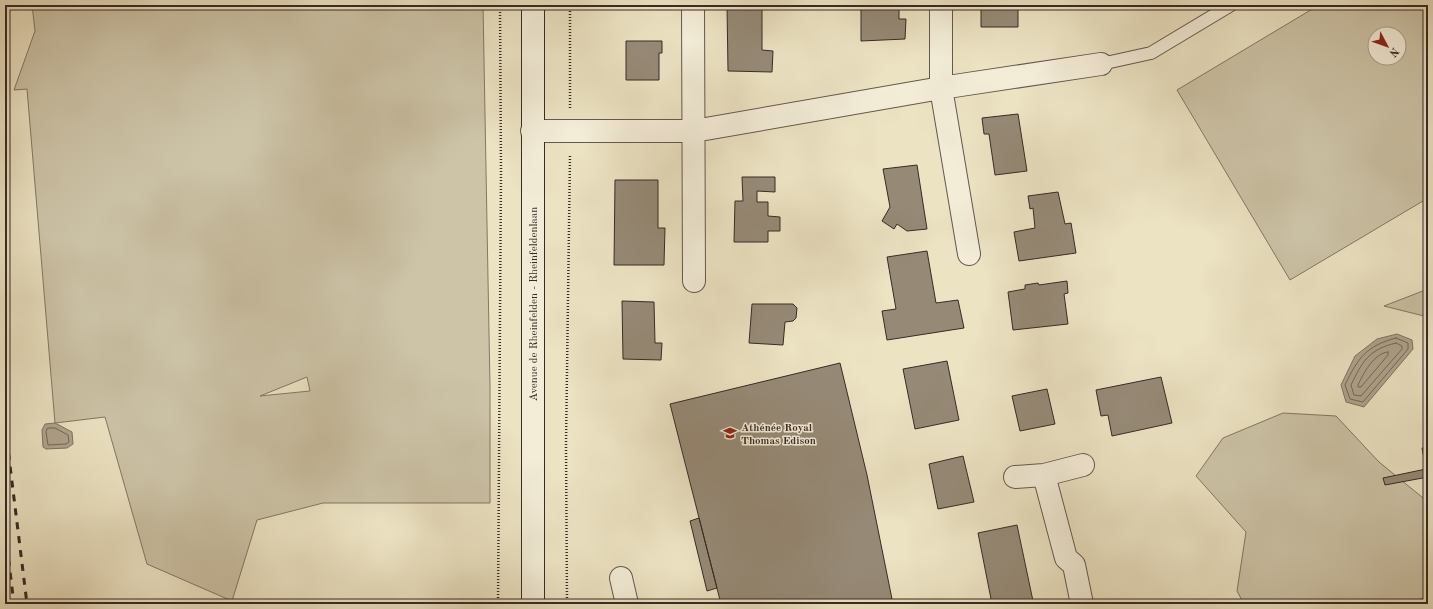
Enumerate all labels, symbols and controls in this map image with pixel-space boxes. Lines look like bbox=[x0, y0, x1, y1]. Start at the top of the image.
north arrow bbox=[1367, 26, 1407, 66]
text: N bbox=[1386, 45, 1400, 59]
street label: Avenue de Rheinfelden - Rheinfeldenlaan bbox=[529, 207, 540, 401]
place label: Athénée Royal Thomas Edison bbox=[741, 423, 816, 447]
school or university icon: Athénée Royal Thomas Edison bbox=[722, 425, 738, 441]

